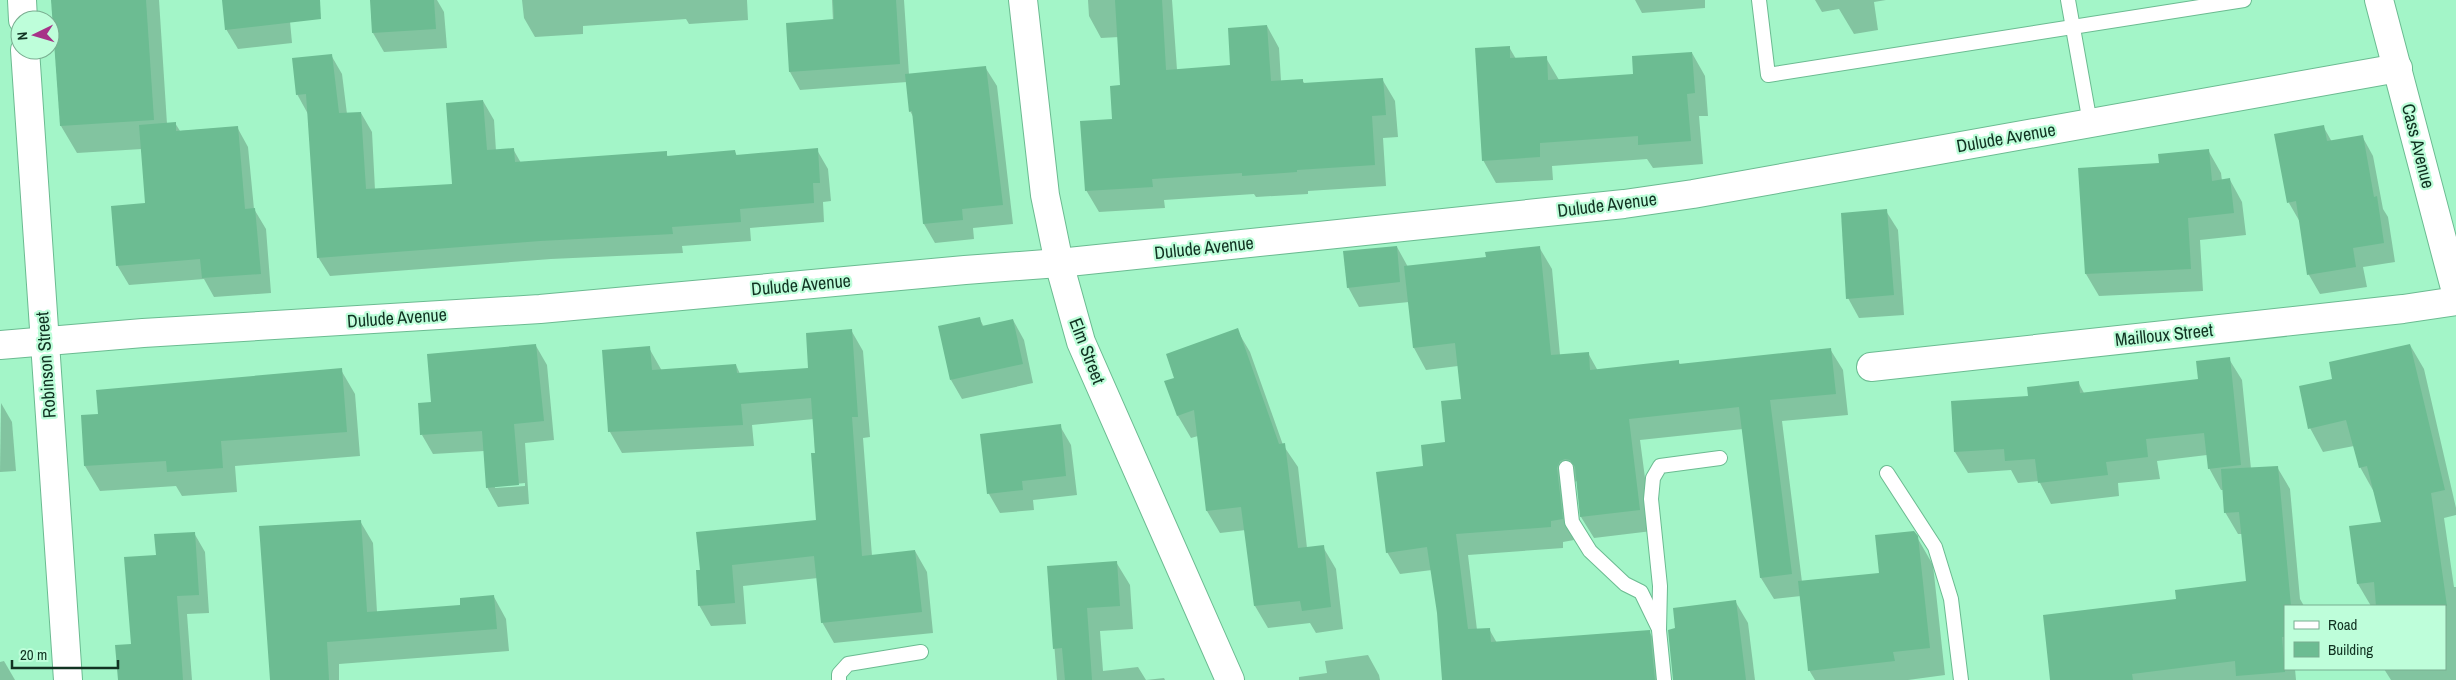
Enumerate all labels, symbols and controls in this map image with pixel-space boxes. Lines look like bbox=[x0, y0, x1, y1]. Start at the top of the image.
north arrow bbox=[10, 10, 60, 60]
text: N bbox=[13, 31, 31, 41]
street label: Cass Avenue bbox=[2396, 101, 2441, 191]
street label: Dulude Avenue bbox=[1955, 117, 2057, 158]
street label: Dulude Avenue bbox=[1556, 186, 1658, 223]
street label: Dulude Avenue bbox=[1153, 230, 1255, 265]
street label: Dulude Avenue bbox=[750, 268, 852, 301]
street label: Dulude Avenue bbox=[346, 302, 448, 333]
street label: Robinson Street bbox=[29, 311, 62, 419]
street label: Elm Street bbox=[1063, 314, 1111, 387]
street label: Mailloux Street bbox=[2114, 317, 2214, 352]
legend bbox=[2284, 605, 2446, 670]
text: Road bbox=[2328, 614, 2357, 635]
scale bar bbox=[12, 638, 119, 670]
text: Building bbox=[2328, 639, 2373, 660]
text: 20 m bbox=[20, 644, 47, 665]

